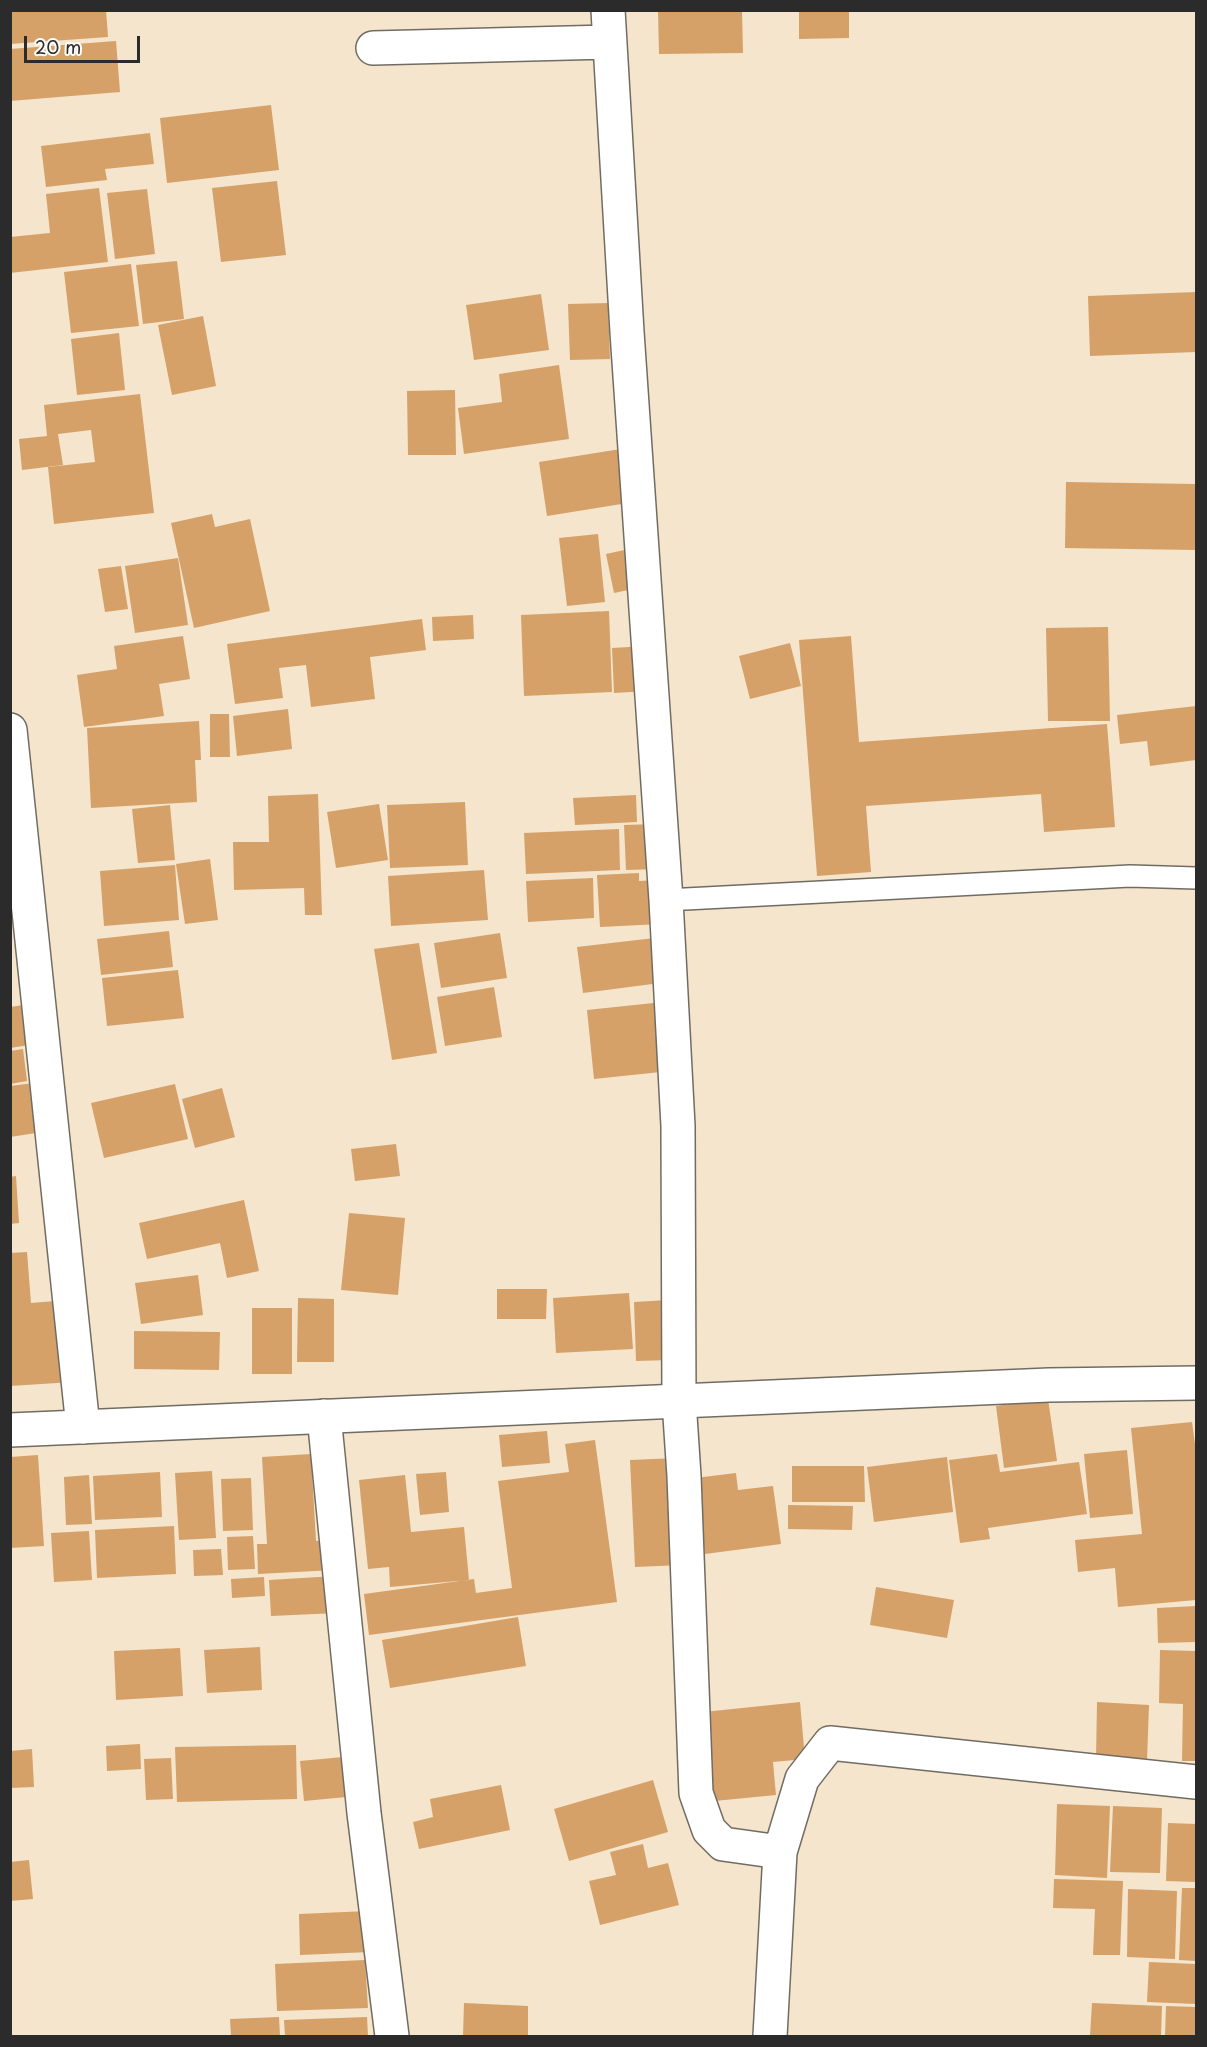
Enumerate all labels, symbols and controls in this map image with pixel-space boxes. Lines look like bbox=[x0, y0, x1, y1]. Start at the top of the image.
scale bar bbox=[27, 24, 142, 62]
text: 20 m bbox=[35, 33, 81, 60]

